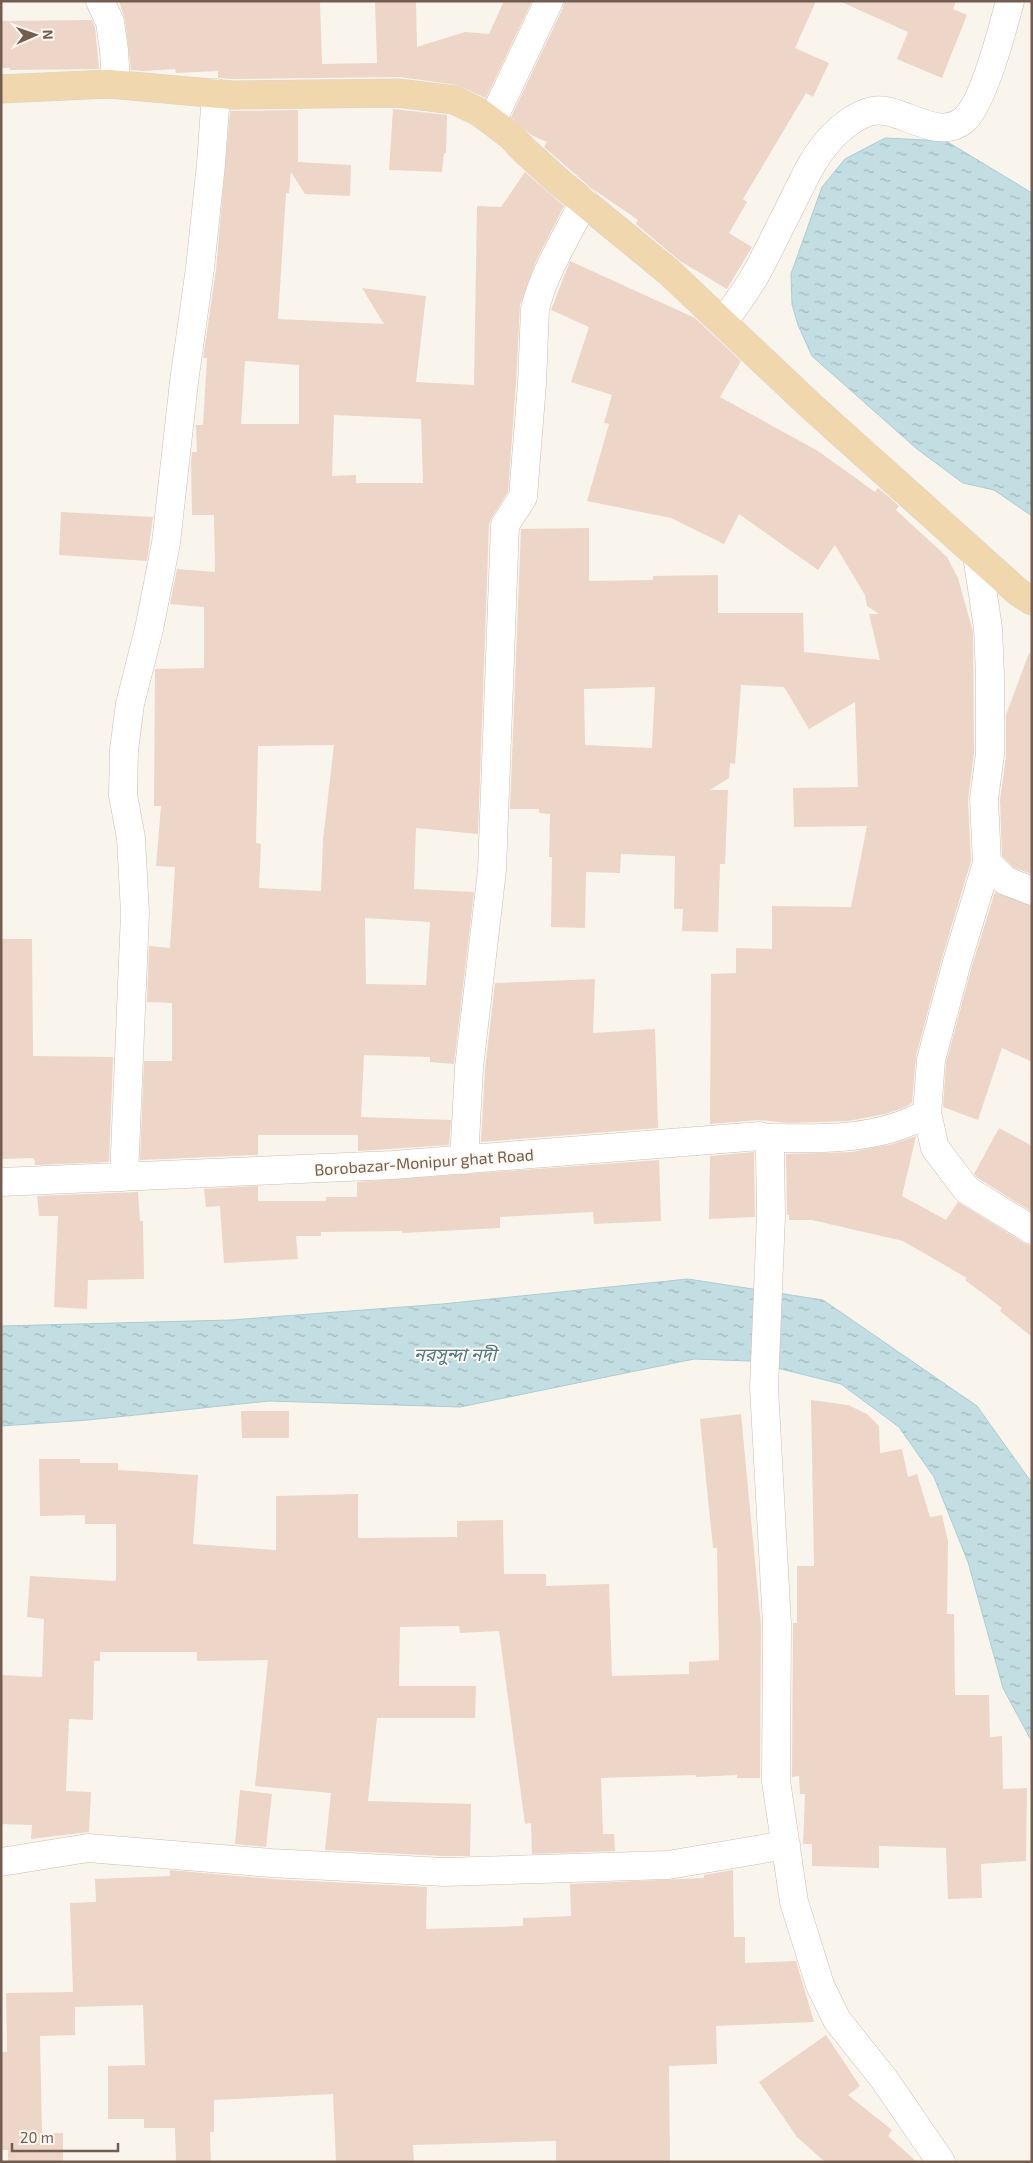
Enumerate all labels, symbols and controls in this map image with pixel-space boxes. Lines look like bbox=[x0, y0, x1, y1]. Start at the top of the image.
north arrow bbox=[10, 10, 60, 60]
text: N bbox=[40, 29, 57, 40]
street label: Borobazar-Monipur ghat Road bbox=[314, 1144, 534, 1179]
water label: নরসুন্দা নদী bbox=[414, 1343, 499, 1366]
scale bar bbox=[12, 2120, 119, 2152]
text: 20 m bbox=[20, 2128, 54, 2146]

